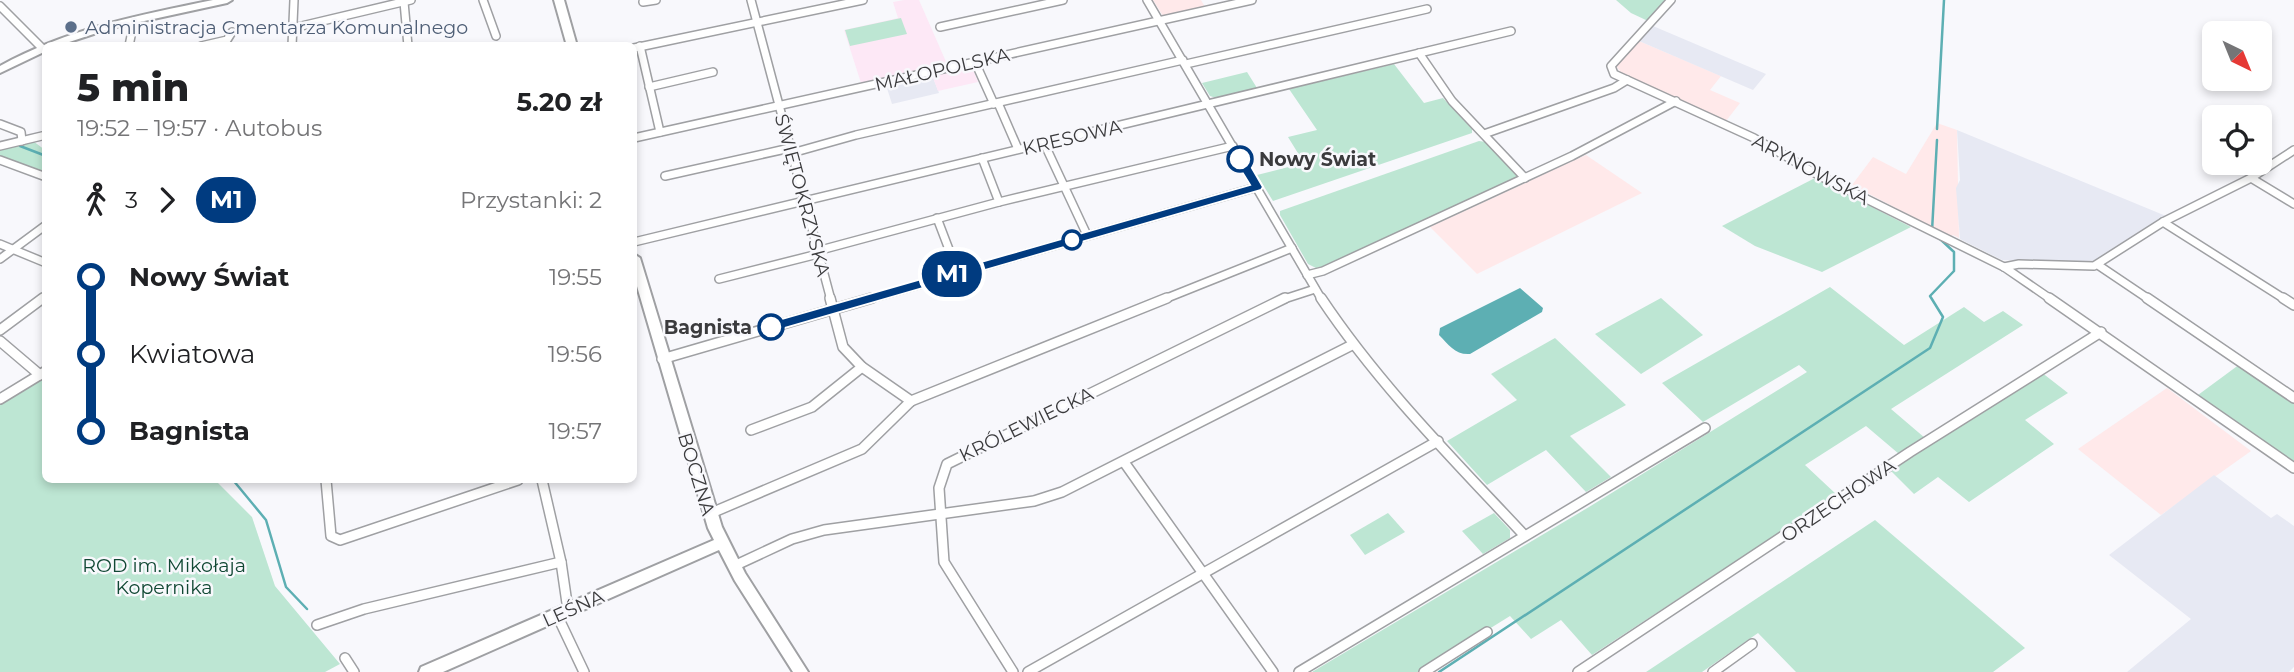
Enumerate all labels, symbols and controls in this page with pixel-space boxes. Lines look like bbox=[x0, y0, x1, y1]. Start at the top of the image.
place label: Administracja Cmentarza Komunalnego bbox=[85, 16, 468, 39]
marker: Administracja Cmentarza Komunalnego bbox=[63, 19, 79, 35]
north arrow bbox=[2202, 21, 2272, 91]
map controls bbox=[2202, 21, 2272, 175]
street label: MAŁOPOLSKA bbox=[872, 43, 1012, 96]
text: 5 min bbox=[77, 64, 189, 111]
text: 5.20 zł bbox=[516, 86, 602, 118]
button: locate bbox=[2202, 105, 2272, 175]
street label: ŚWIĘTOKRZYSKA bbox=[770, 111, 835, 279]
text: 19:52 – 19:57 · Autobus bbox=[77, 114, 322, 142]
street label: KRESOWA bbox=[1020, 115, 1124, 160]
street label: ARYNOWSKA bbox=[1748, 129, 1873, 210]
marker: Nowy Świat bbox=[1227, 146, 1253, 172]
place label: Nowy Świat bbox=[1259, 147, 1376, 171]
icon: walk bbox=[77, 181, 115, 219]
icon: forward bbox=[148, 181, 186, 219]
text: M1 bbox=[210, 185, 242, 214]
text: 3 bbox=[125, 186, 138, 214]
text: Przystanki: 2 bbox=[460, 186, 602, 214]
unlabelled marker bbox=[1062, 230, 1082, 250]
line badge: M1 bbox=[920, 251, 984, 297]
text: M1 bbox=[936, 259, 968, 288]
text: Nowy Świat bbox=[129, 261, 289, 293]
text: 19:55 bbox=[549, 263, 602, 291]
marker: Bagnista bbox=[758, 314, 784, 340]
place label: Bagnista bbox=[664, 316, 752, 339]
text: Kwiatowa bbox=[129, 338, 255, 370]
text: 19:56 bbox=[548, 340, 602, 368]
street label: KRÓLEWIECKA bbox=[955, 382, 1097, 467]
text: Bagnista bbox=[129, 415, 250, 447]
text: 19:57 bbox=[549, 417, 602, 445]
street label: BOCZNA bbox=[673, 430, 720, 519]
street label: ORZECHOWA bbox=[1777, 453, 1900, 547]
park label: ROD im. Mikołaja Kopernika bbox=[82, 554, 246, 599]
street label: LEŚNA bbox=[539, 585, 608, 632]

